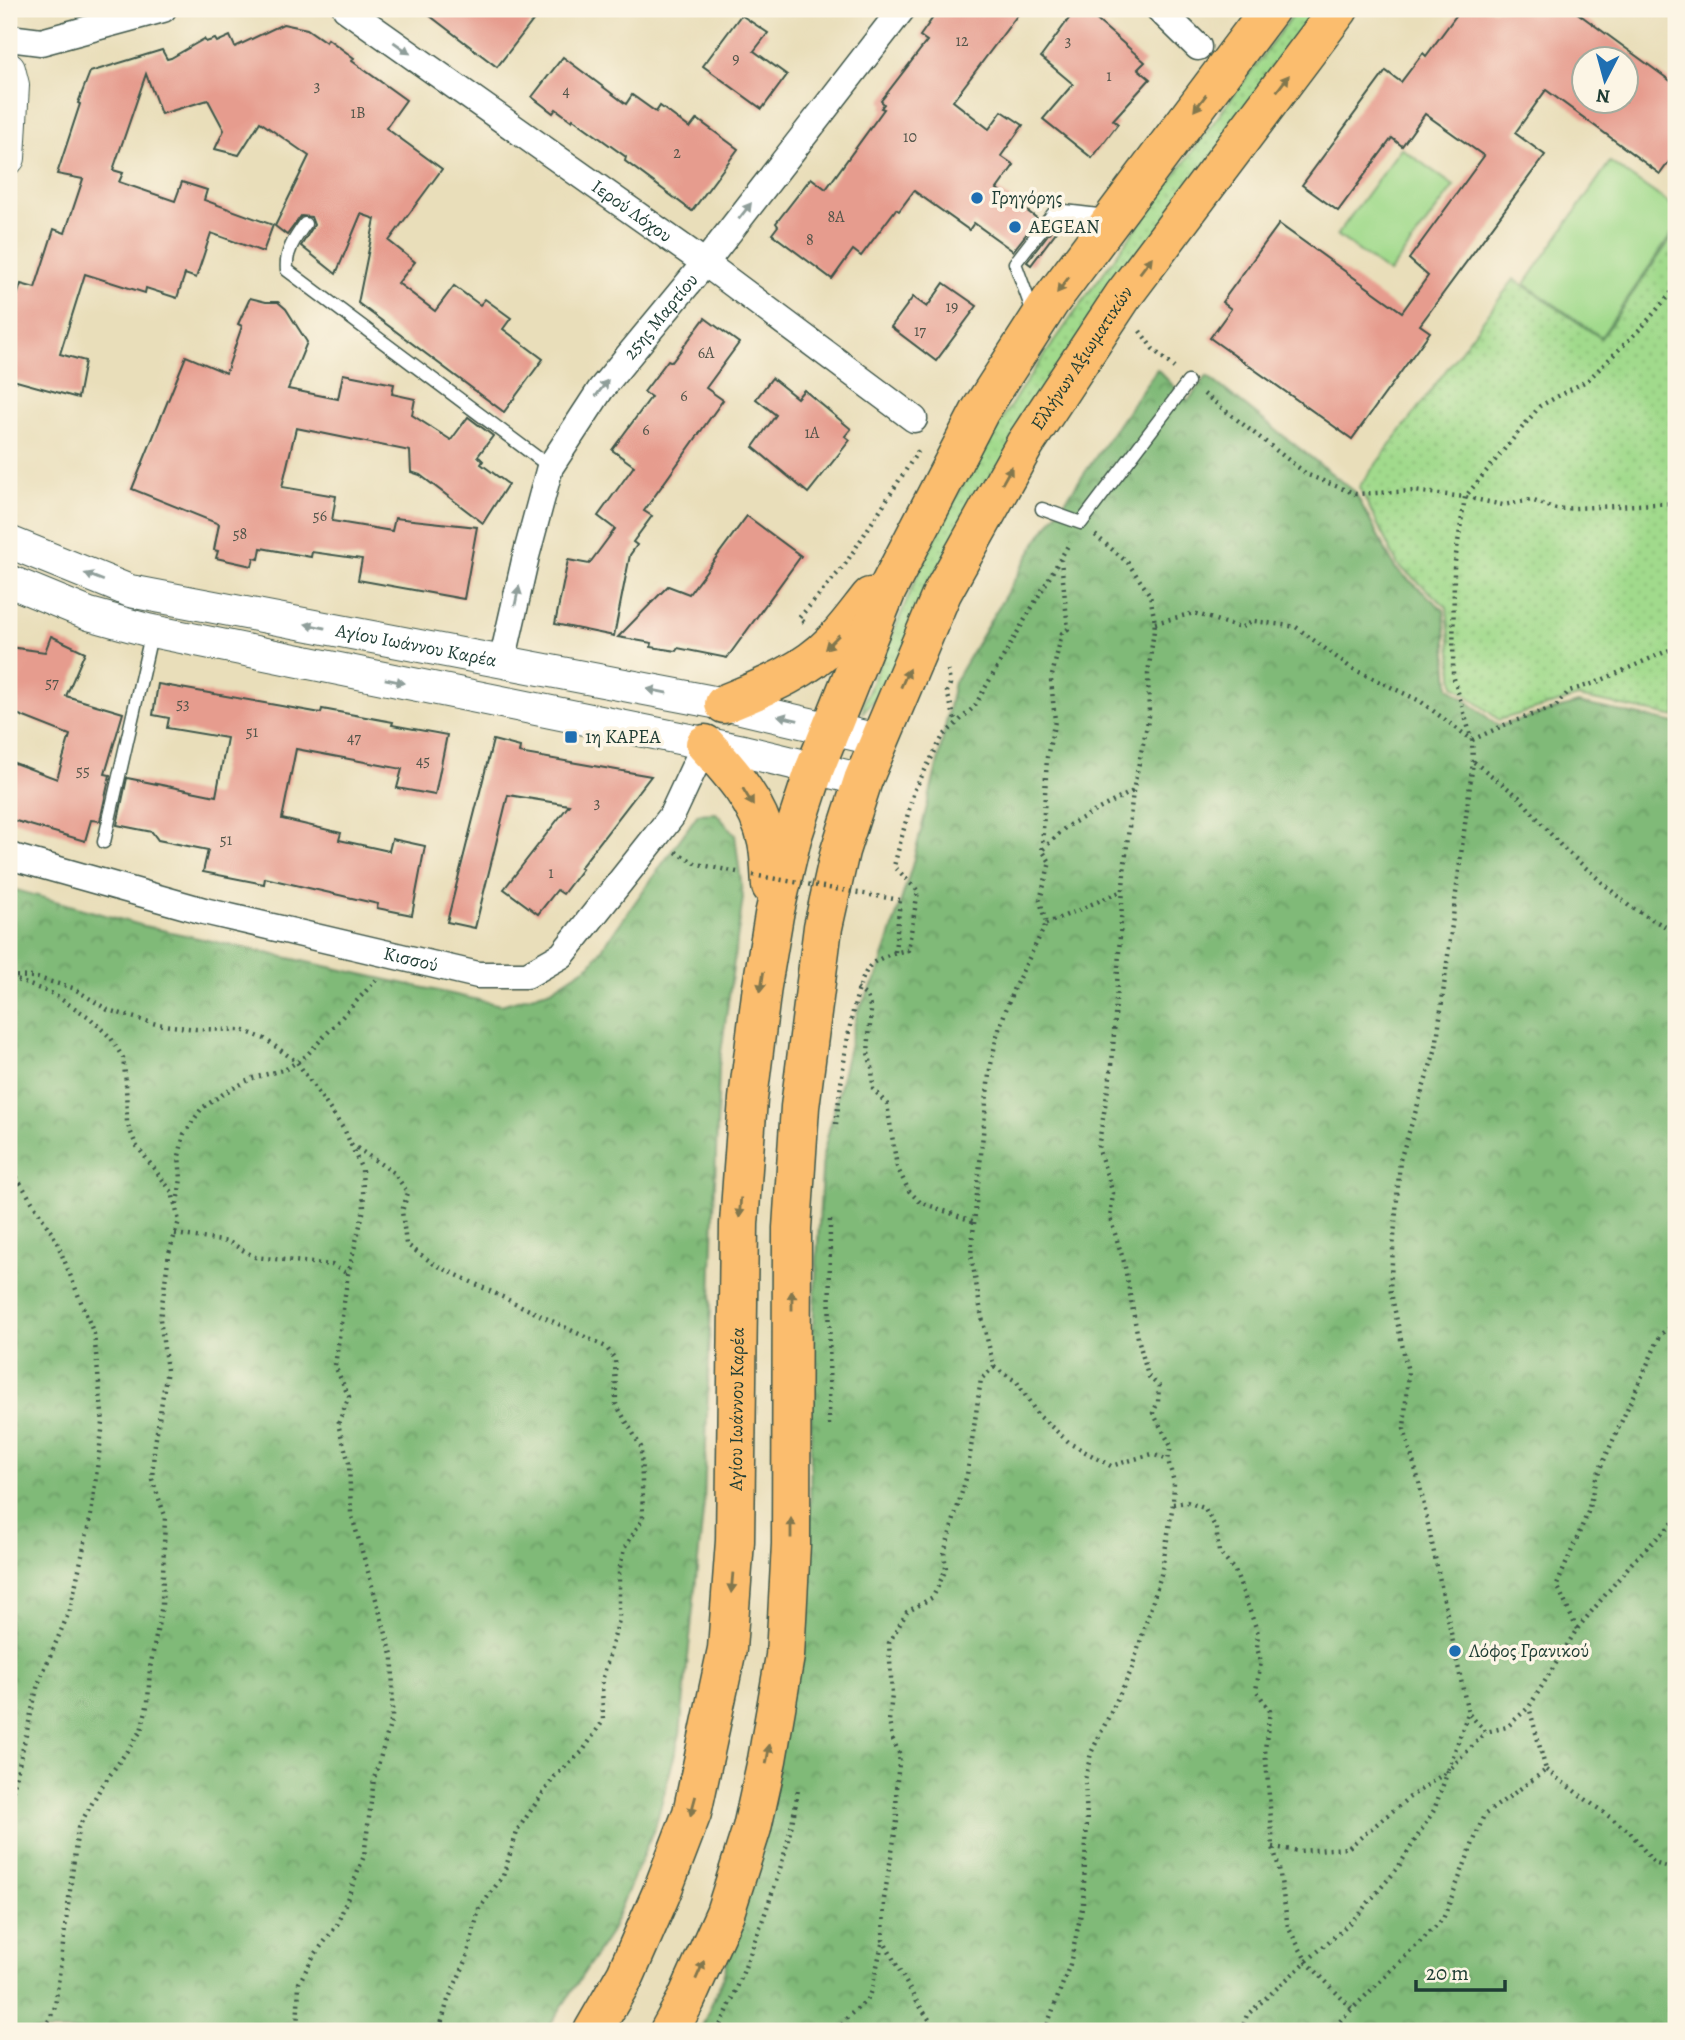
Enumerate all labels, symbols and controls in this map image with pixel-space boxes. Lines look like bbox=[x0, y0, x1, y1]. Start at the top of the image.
house number: 12 bbox=[955, 30, 969, 52]
house number: 3 bbox=[1065, 30, 1071, 52]
one-way arrow bbox=[393, 41, 411, 55]
north arrow bbox=[1570, 46, 1640, 116]
house number: 9 bbox=[732, 48, 740, 70]
house number: 1 bbox=[1106, 65, 1112, 87]
one-way arrow bbox=[1276, 74, 1290, 92]
house number: 3 bbox=[314, 75, 320, 97]
house number: 4 bbox=[562, 80, 570, 102]
text: N bbox=[1595, 82, 1612, 110]
one-way arrow bbox=[1193, 94, 1207, 112]
house number: 1Β bbox=[350, 102, 366, 124]
house number: 10 bbox=[903, 126, 917, 148]
house number: 2 bbox=[673, 142, 681, 164]
street label: Ιερού Λόχου bbox=[586, 174, 677, 249]
place label: Γρηγόρης bbox=[991, 185, 1063, 211]
marker: Γρηγόρης bbox=[969, 190, 985, 206]
one-way arrow bbox=[738, 203, 753, 221]
house number: 8Α bbox=[827, 206, 845, 228]
place label: AEGEAN bbox=[1028, 214, 1100, 240]
marker: AEGEAN bbox=[1007, 219, 1023, 235]
house number: 8 bbox=[806, 229, 814, 251]
one-way arrow bbox=[1139, 256, 1153, 274]
street label: 25ης Μαρτίου bbox=[617, 268, 704, 365]
one-way arrow bbox=[1057, 276, 1071, 294]
street label: Ελλήνων Αξιωματικών bbox=[1025, 280, 1139, 435]
house number: 19 bbox=[946, 296, 958, 318]
house number: 17 bbox=[914, 320, 926, 342]
house number: 6Α bbox=[698, 342, 715, 364]
one-way arrow bbox=[595, 379, 609, 397]
house number: 6 bbox=[680, 385, 688, 407]
house number: 6 bbox=[642, 419, 650, 441]
house number: 1Α bbox=[805, 422, 820, 444]
one-way arrow bbox=[1002, 465, 1013, 485]
house number: 56 bbox=[313, 505, 327, 527]
house number: 58 bbox=[233, 523, 247, 545]
one-way arrow bbox=[83, 571, 104, 582]
one-way arrow bbox=[512, 585, 523, 607]
street label: Αγίου Ιωάννου Καρέα bbox=[333, 617, 499, 674]
one-way arrow bbox=[304, 621, 326, 632]
one-way arrow bbox=[824, 634, 840, 650]
one-way arrow bbox=[899, 668, 911, 688]
house number: 57 bbox=[45, 672, 59, 694]
one-way arrow bbox=[384, 675, 406, 686]
one-way arrow bbox=[646, 686, 668, 697]
house number: 53 bbox=[176, 693, 190, 715]
one-way arrow bbox=[777, 713, 799, 724]
house number: 51 bbox=[246, 721, 259, 743]
place label: 1η ΚΑΡΕΑ bbox=[585, 724, 661, 750]
house number: 47 bbox=[347, 727, 361, 749]
marker: 1η ΚΑΡΕΑ bbox=[563, 729, 579, 745]
house number: 45 bbox=[416, 750, 430, 772]
house number: 55 bbox=[76, 760, 90, 782]
one-way arrow bbox=[741, 787, 754, 806]
house number: 3 bbox=[594, 792, 600, 814]
house number: 51 bbox=[220, 829, 233, 851]
house number: 1 bbox=[548, 862, 554, 884]
street label: Κισσού bbox=[381, 940, 441, 978]
one-way arrow bbox=[757, 971, 768, 993]
one-way arrow bbox=[735, 1197, 746, 1219]
one-way arrow bbox=[786, 1289, 798, 1311]
street label: Αγίου Ιωάννου Καρέα bbox=[723, 1327, 751, 1492]
one-way arrow bbox=[785, 1517, 797, 1539]
one-way arrow bbox=[726, 1572, 737, 1594]
place label: Λόφος Γρανικού bbox=[1468, 1638, 1589, 1664]
marker: Λόφος Γρανικού bbox=[1447, 1643, 1463, 1659]
one-way arrow bbox=[763, 1743, 774, 1765]
one-way arrow bbox=[687, 1795, 698, 1817]
scale bar bbox=[1416, 1949, 1505, 1993]
one-way arrow bbox=[694, 1959, 705, 1980]
text: 20 m bbox=[1426, 1959, 1469, 1987]

